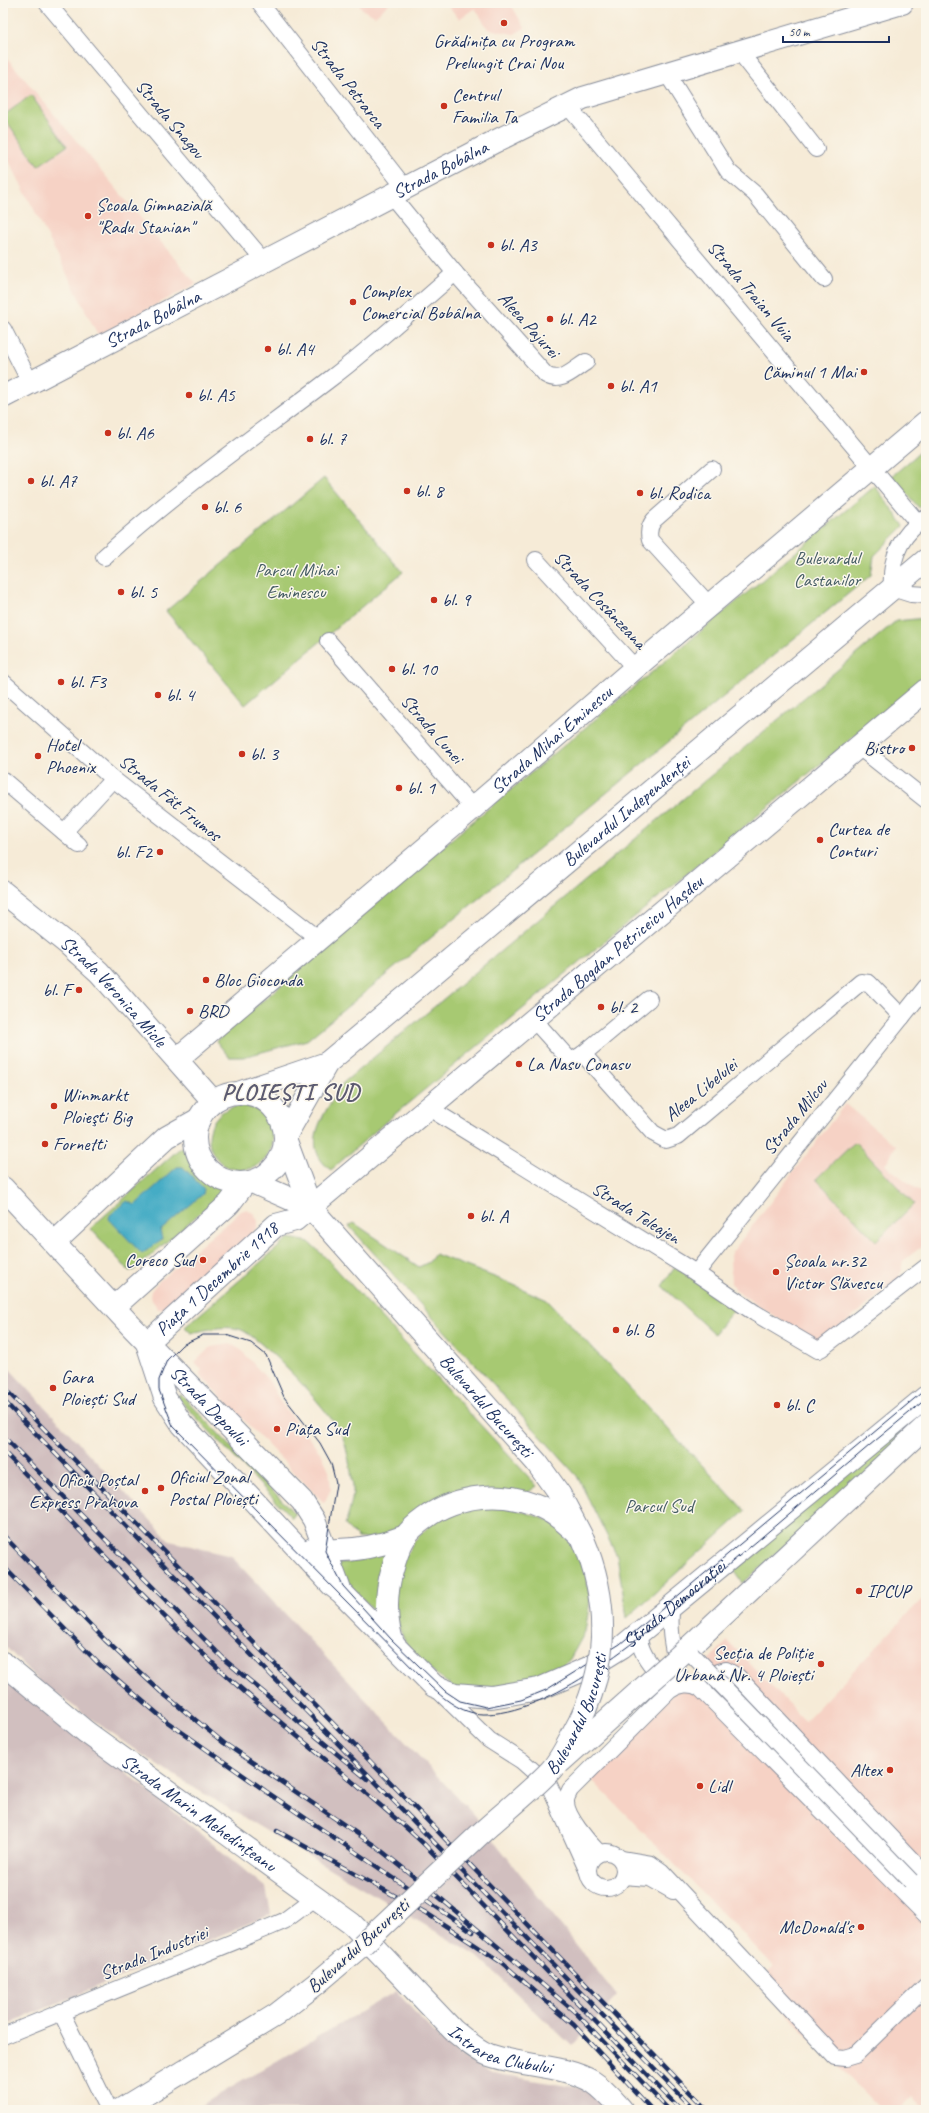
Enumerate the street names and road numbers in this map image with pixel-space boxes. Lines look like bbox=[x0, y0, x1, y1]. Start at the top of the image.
street label: Strada Petrarca bbox=[305, 33, 392, 134]
street label: Strada Snagov bbox=[130, 75, 211, 165]
street label: Strada Bobâlna bbox=[389, 134, 494, 204]
street label: Strada Traian Vuia bbox=[702, 236, 801, 347]
street label: Strada Bobâlna bbox=[101, 284, 206, 354]
street label: Aleea Pajurei bbox=[493, 287, 567, 365]
street label: Strada Cosânzeana bbox=[548, 546, 653, 656]
street label: Strada Mihai Eminescu bbox=[486, 679, 619, 799]
street label: Strada Lunei bbox=[395, 689, 470, 770]
street label: Strada Făt Frumos bbox=[114, 749, 228, 848]
street label: Bulevardul Independenței bbox=[558, 749, 697, 872]
street label: Strada Bogdan Petriceicu Hașdeu bbox=[527, 869, 710, 1028]
street label: Strada Veronica Micle bbox=[55, 931, 173, 1053]
street label: Aleea Libelulei bbox=[660, 1052, 744, 1127]
street label: Strada Milcov bbox=[757, 1073, 834, 1160]
street label: Strada Teleajen bbox=[587, 1176, 686, 1250]
street label: Piața 1 Decembrie 1918 bbox=[151, 1215, 285, 1341]
street label: Bulevardul București bbox=[434, 1349, 540, 1464]
street label: Strada Depoului bbox=[165, 1361, 255, 1453]
street label: Strada Democrației bbox=[618, 1553, 733, 1653]
street label: Bulevardul București bbox=[540, 1650, 613, 1780]
street label: Strada Marin Mehedințeanu bbox=[116, 1749, 282, 1878]
street label: Bulevardul București bbox=[302, 1892, 416, 1998]
street label: Strada Industriei bbox=[97, 1920, 214, 1985]
street label: Intrarea Clubului bbox=[443, 2019, 557, 2080]

